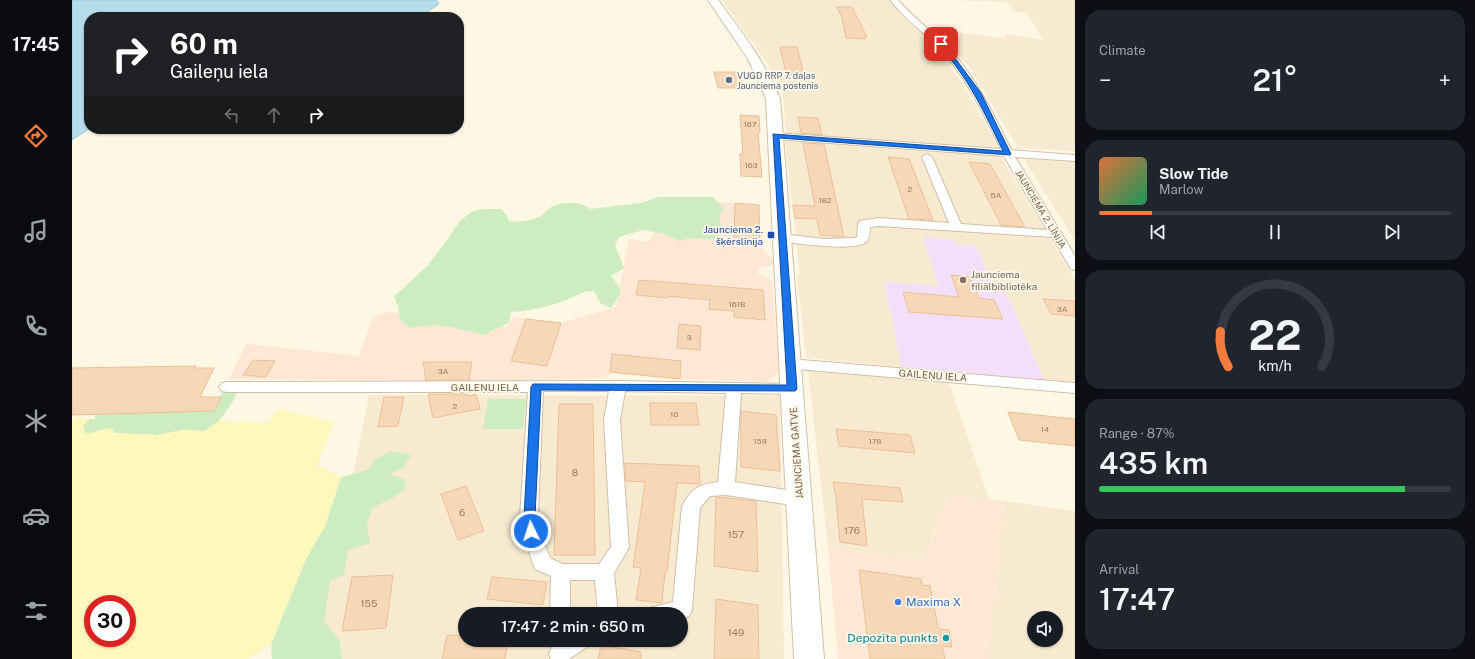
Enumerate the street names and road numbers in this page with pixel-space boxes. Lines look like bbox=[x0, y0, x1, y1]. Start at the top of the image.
street label: JAUNCIEMA 2. LĪNIJA bbox=[1013, 168, 1069, 251]
street label: GAILEŅU IELA bbox=[898, 367, 968, 384]
street label: GAILEŅU IELA bbox=[451, 381, 519, 394]
street label: JAUNCIEMA GATVE bbox=[787, 407, 805, 499]

